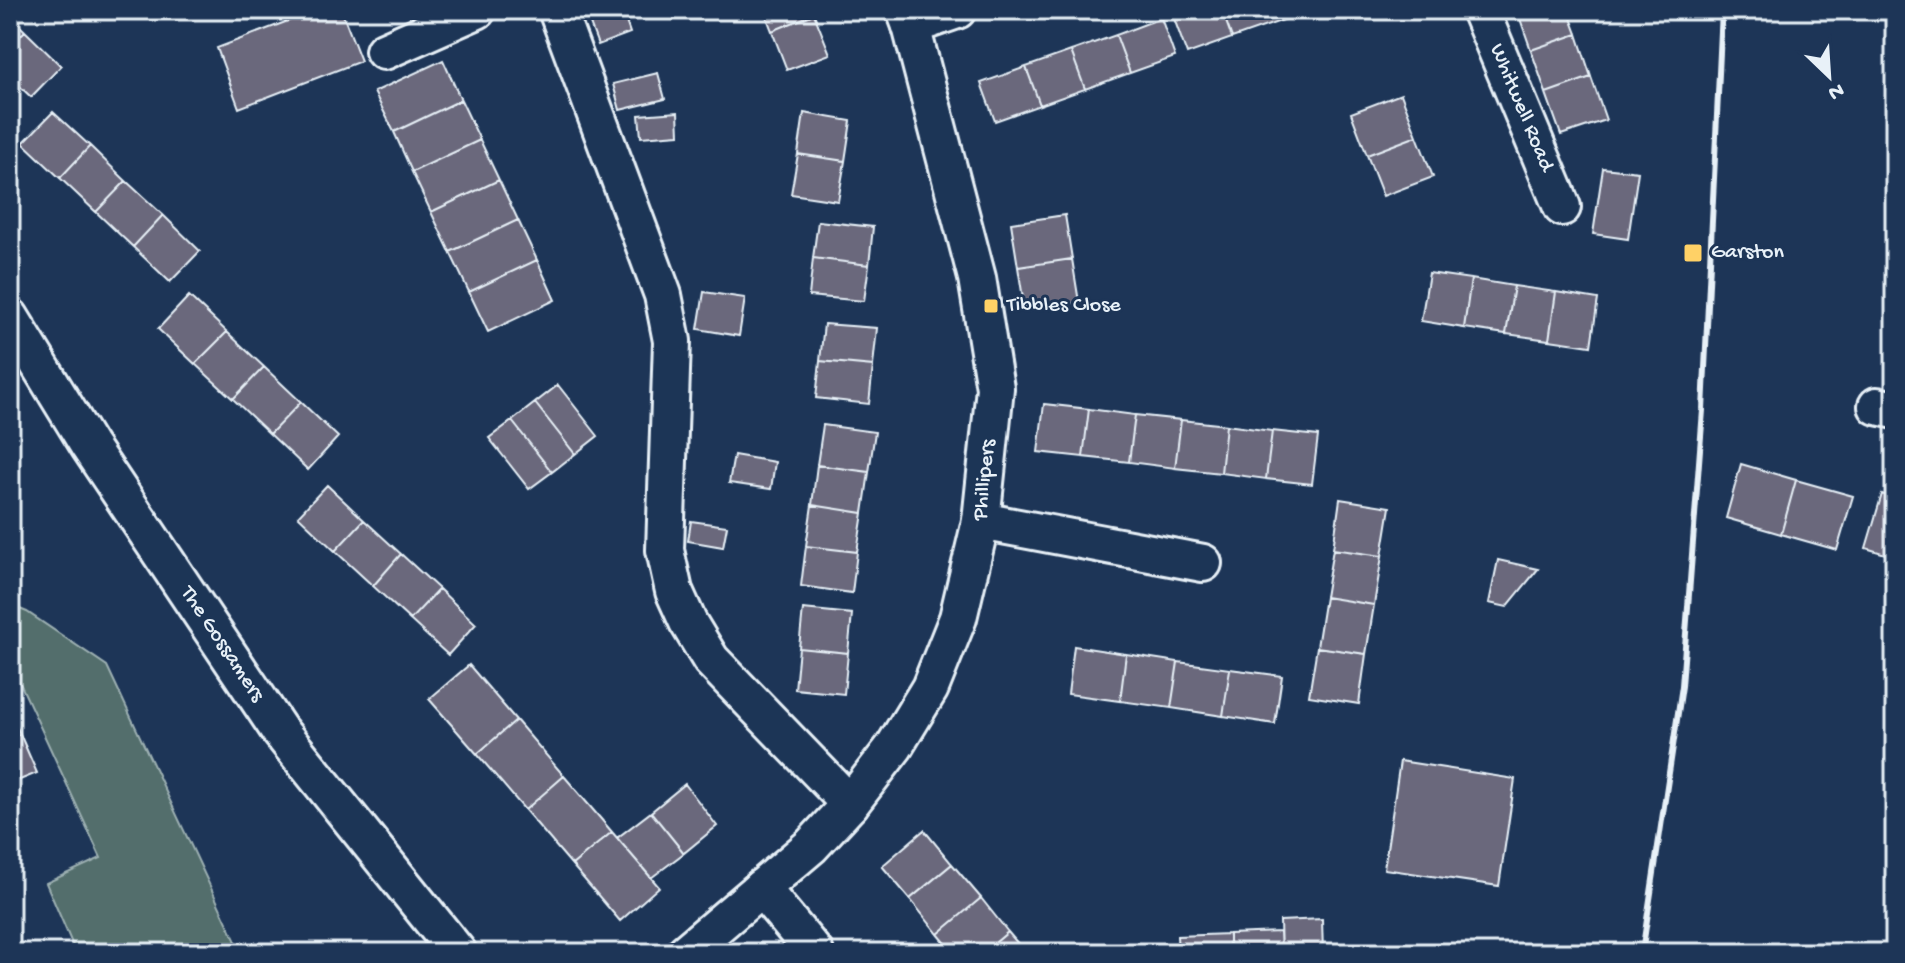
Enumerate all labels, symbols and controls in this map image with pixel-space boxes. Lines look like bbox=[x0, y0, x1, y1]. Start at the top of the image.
north arrow bbox=[1789, 36, 1869, 116]
street label: Whitwell Road bbox=[1483, 40, 1560, 177]
text: N bbox=[1824, 76, 1848, 105]
place label: Garston bbox=[1711, 240, 1784, 266]
marker: Garston bbox=[1682, 242, 1704, 264]
place label: Tibbles Close bbox=[1005, 293, 1121, 319]
marker: Tibbles Close bbox=[982, 297, 1000, 315]
street label: Phillipers bbox=[968, 437, 1003, 523]
street label: The Gossamers bbox=[173, 580, 270, 708]

